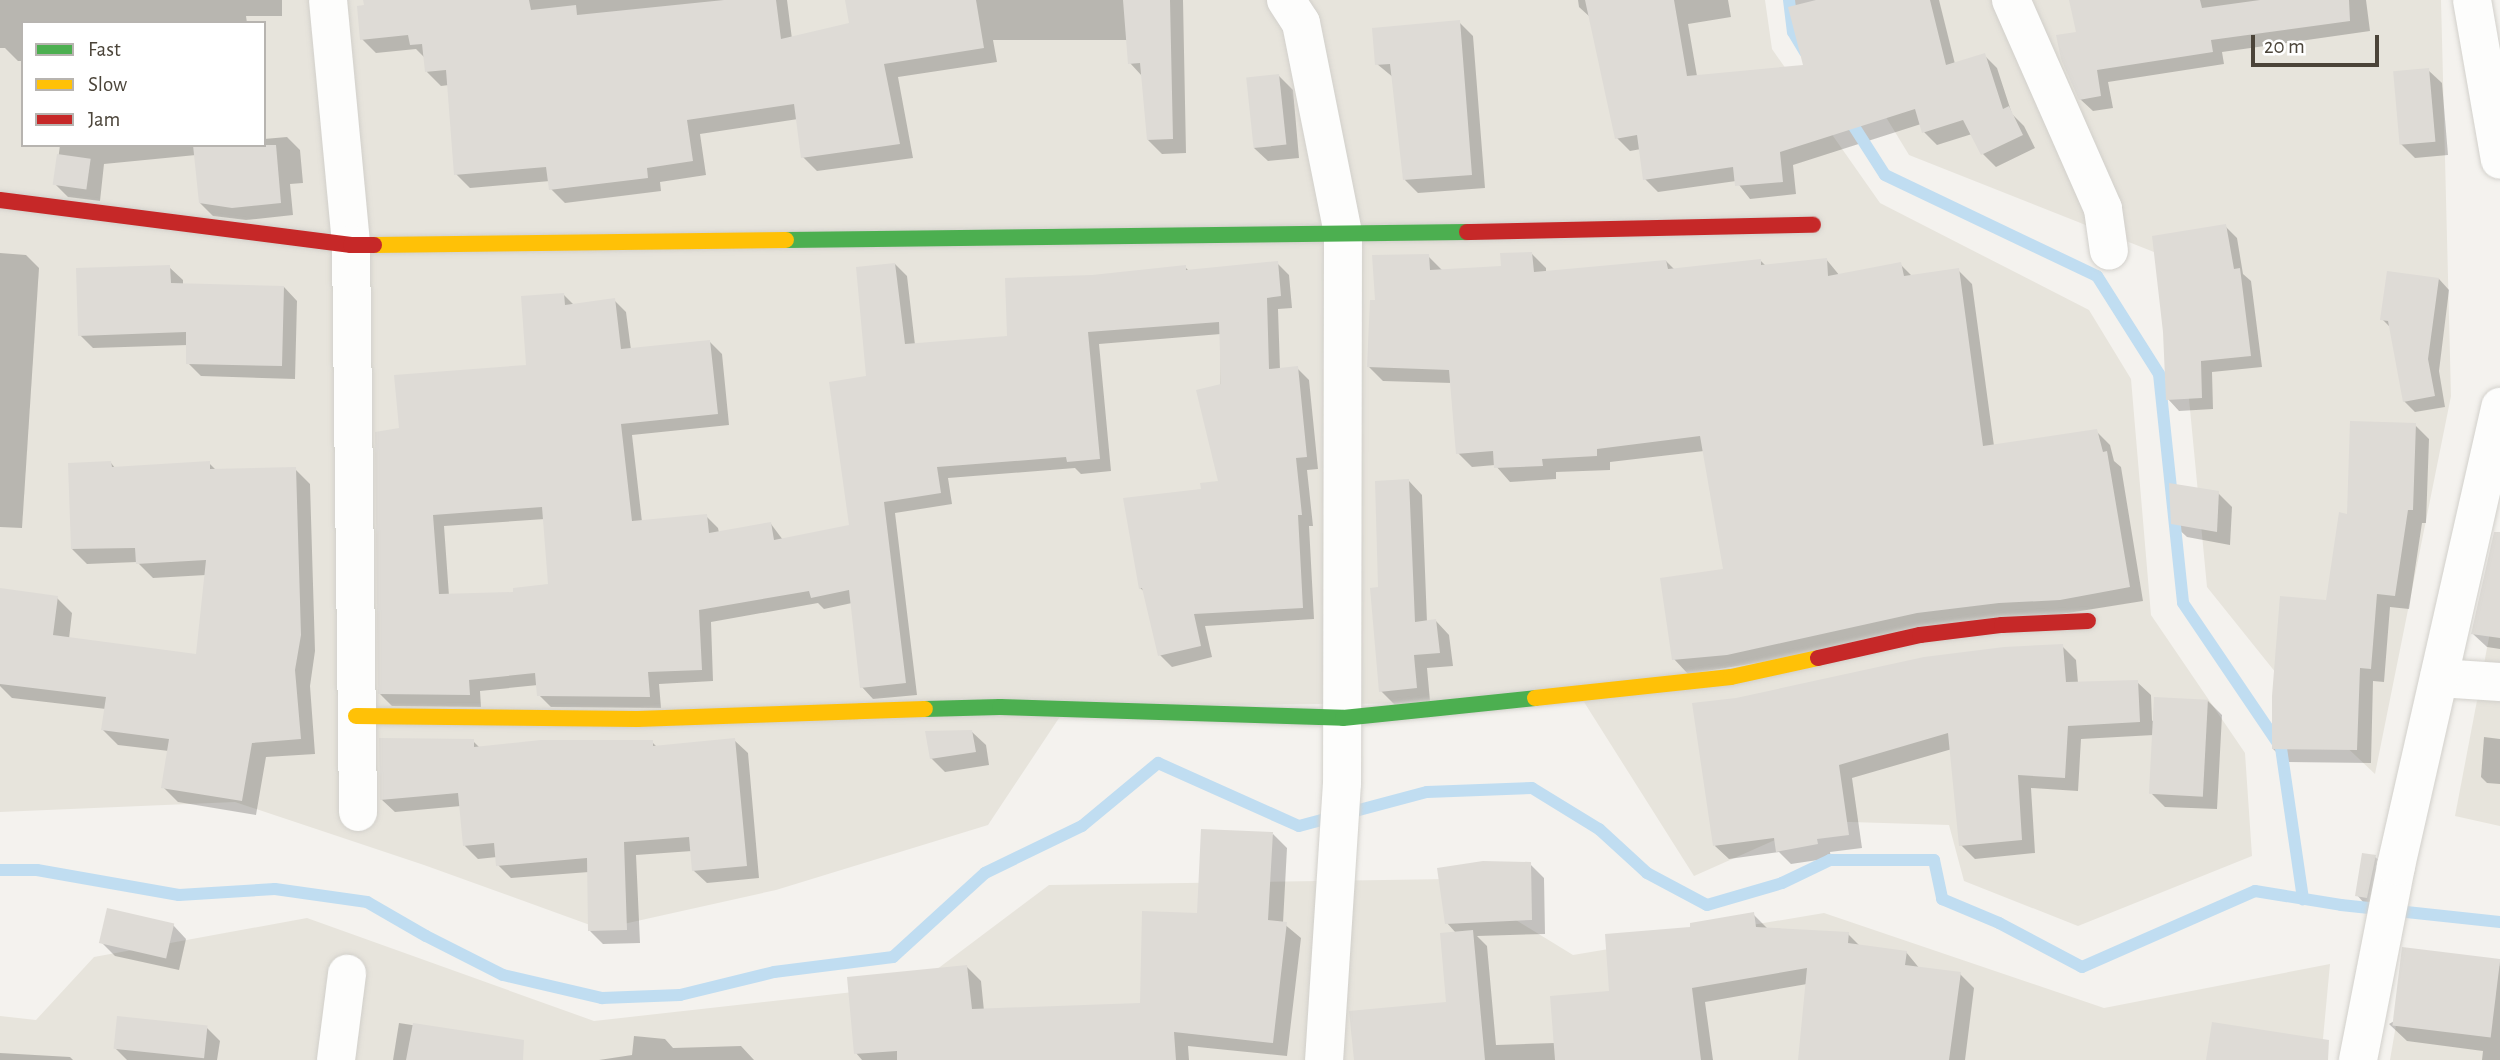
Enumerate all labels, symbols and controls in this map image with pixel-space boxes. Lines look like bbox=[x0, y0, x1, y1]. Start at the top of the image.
legend bbox=[21, 21, 266, 147]
scale bar bbox=[2255, 21, 2383, 65]
text: 20 m bbox=[2264, 36, 2305, 57]
text: Fast bbox=[88, 39, 121, 60]
text: Slow bbox=[88, 74, 127, 95]
text: Jam bbox=[88, 109, 120, 130]

